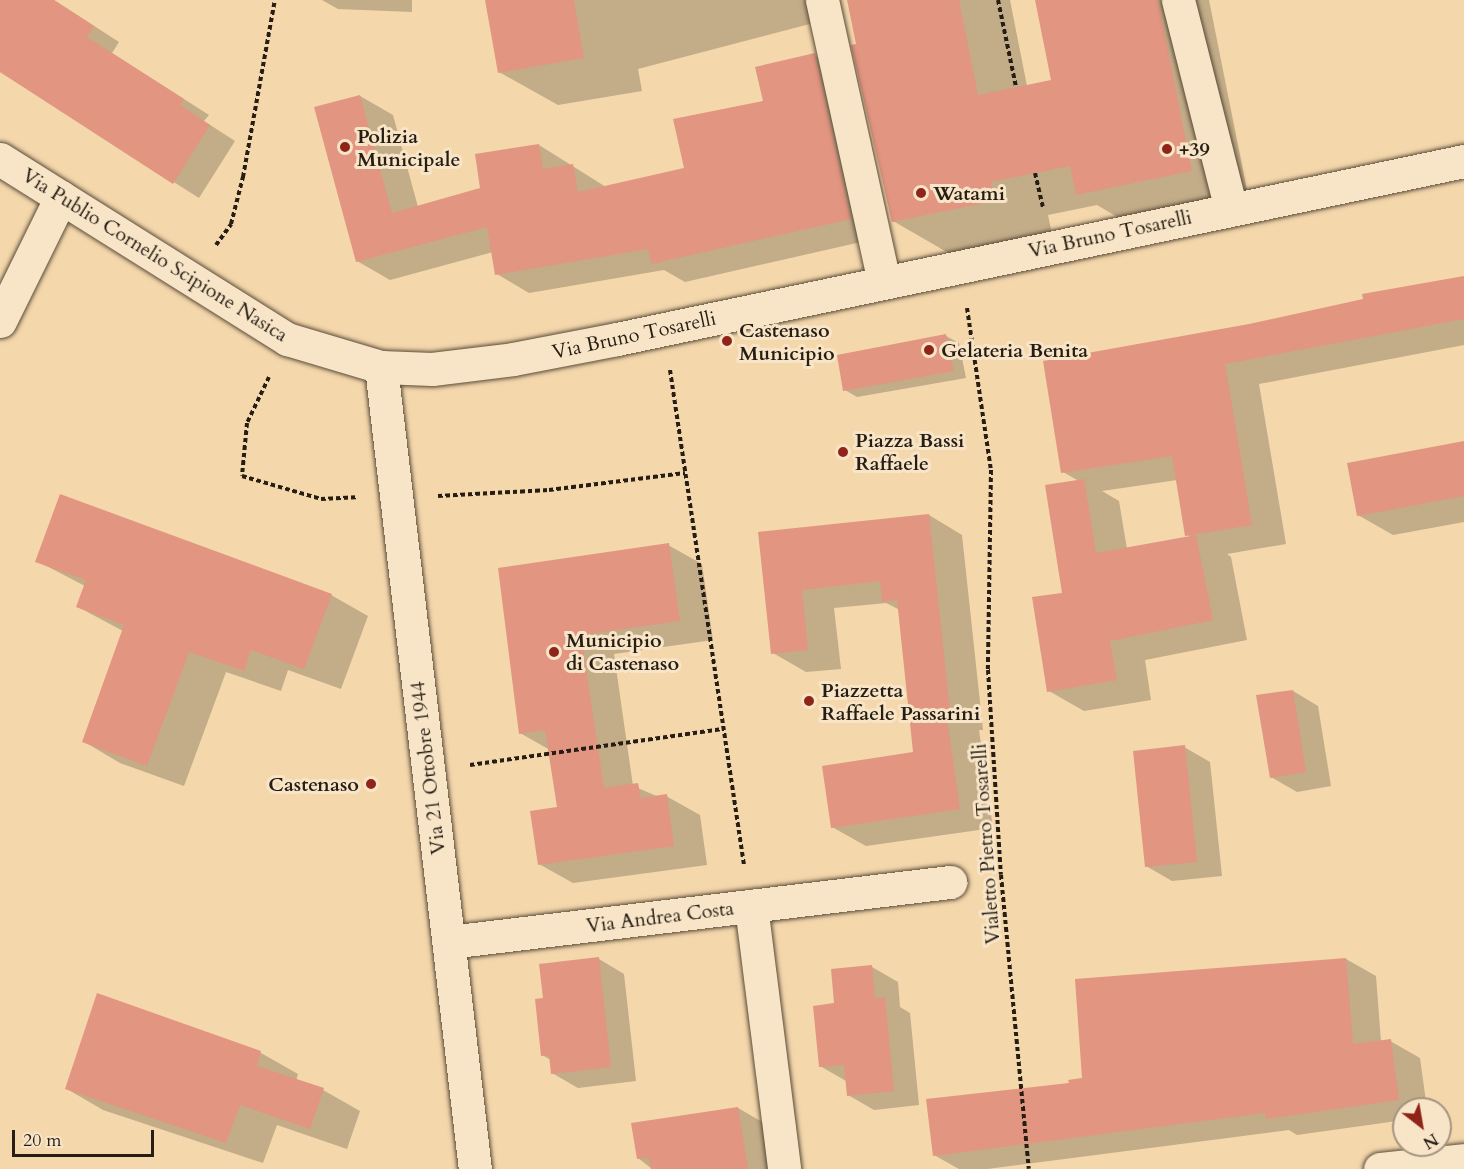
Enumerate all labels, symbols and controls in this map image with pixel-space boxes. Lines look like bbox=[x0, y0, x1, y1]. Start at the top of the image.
place label: Polizia Municipale bbox=[357, 124, 460, 171]
place label: +39 bbox=[1179, 137, 1210, 161]
marker: Polizia Municipale bbox=[338, 140, 352, 154]
marker: +39 bbox=[1160, 142, 1174, 156]
street label: Via Publio Cornelio Scipione Nasica bbox=[18, 163, 292, 347]
place label: Watami bbox=[933, 181, 1005, 205]
marker: Watami bbox=[914, 186, 928, 200]
street label: Via Bruno Tosarelli bbox=[1026, 205, 1194, 263]
street label: Via Bruno Tosarelli bbox=[550, 306, 718, 364]
place label: Castenaso Municipio bbox=[739, 318, 835, 365]
marker: Castenaso Municipio bbox=[720, 334, 734, 348]
place label: Gelateria Benita bbox=[941, 338, 1088, 362]
marker: Gelateria Benita bbox=[922, 343, 936, 357]
place label: Piazza Bassi Raffaele bbox=[855, 428, 964, 475]
marker: Piazza Bassi Raffaele bbox=[836, 445, 850, 459]
place label: Municipio di Castenaso bbox=[566, 628, 679, 675]
marker: Municipio di Castenaso bbox=[547, 645, 561, 659]
place label: Piazzetta Raffaele Passarini bbox=[821, 678, 980, 725]
street label: Via 21 Ottobre 1944 bbox=[405, 680, 451, 856]
marker: Piazzetta Raffaele Passarini bbox=[802, 694, 816, 708]
street label: Vialetto Pietro Tosarelli bbox=[967, 743, 1005, 945]
place label: Castenaso bbox=[268, 772, 359, 796]
marker: Castenaso bbox=[364, 777, 378, 791]
street label: Via Andrea Costa bbox=[585, 896, 735, 938]
north arrow bbox=[1392, 1097, 1452, 1157]
scale bar bbox=[15, 1118, 158, 1156]
text: 20 m bbox=[23, 1128, 62, 1153]
text: N bbox=[1419, 1128, 1442, 1154]

